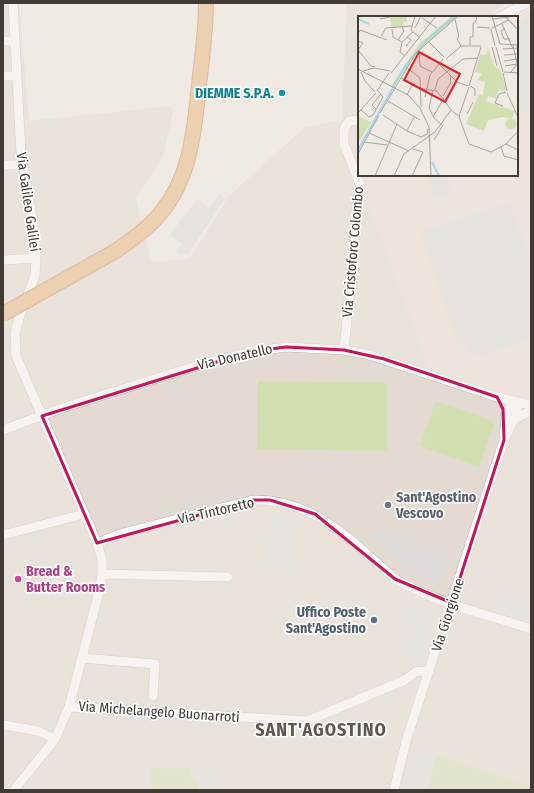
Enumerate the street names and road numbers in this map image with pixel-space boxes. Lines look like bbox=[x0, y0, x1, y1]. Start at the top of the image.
street label: Via Galileo Galilei bbox=[13, 151, 43, 253]
street label: Via Cristoforo Colombo bbox=[339, 186, 367, 318]
street label: Via Donatello bbox=[196, 340, 274, 374]
street label: Via Tintoretto bbox=[176, 494, 256, 528]
street label: Via Giorgione bbox=[428, 576, 468, 654]
street label: Via Michelangelo Buonarroti bbox=[78, 698, 240, 726]

